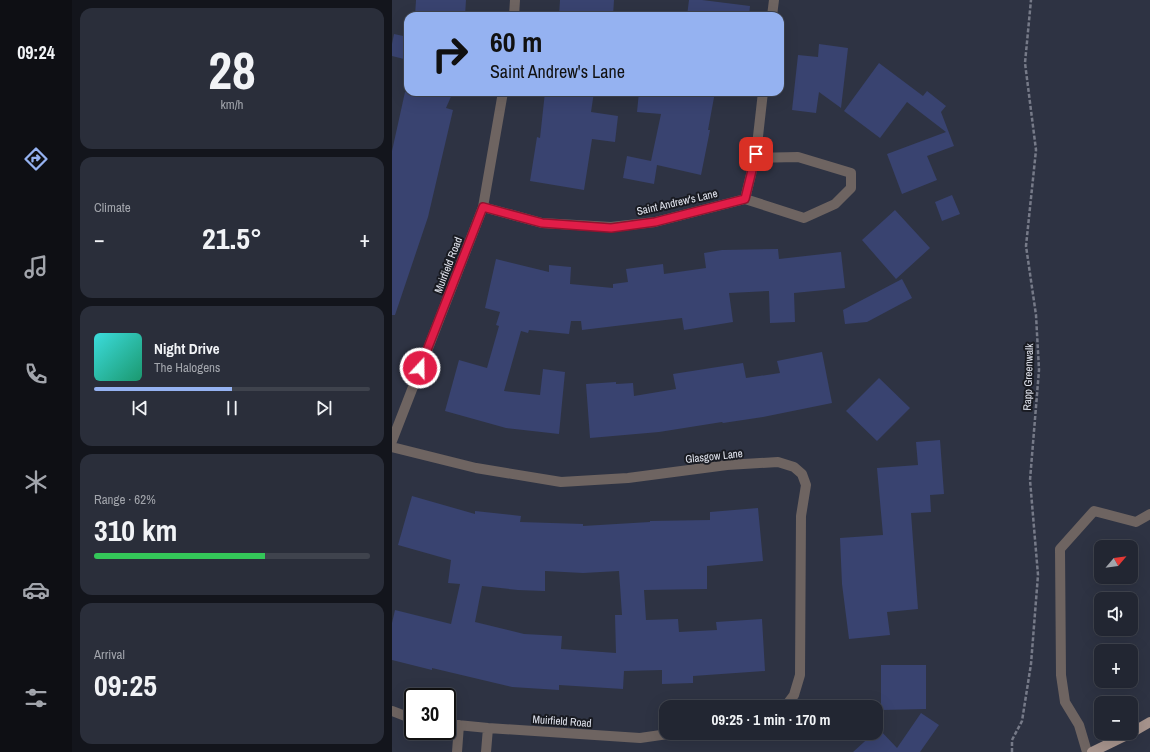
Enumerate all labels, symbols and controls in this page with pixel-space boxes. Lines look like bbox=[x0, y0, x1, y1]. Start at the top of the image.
text: 60 m bbox=[490, 23, 542, 61]
icon: right bbox=[424, 28, 476, 80]
text: 28 bbox=[208, 35, 256, 105]
text: 09:24 bbox=[17, 40, 55, 65]
text: Saint Andrew's Lane bbox=[490, 59, 625, 84]
text: km/h bbox=[220, 96, 244, 113]
pin bbox=[739, 137, 773, 171]
icon: arrive bbox=[745, 143, 767, 165]
icon: directions bbox=[22, 145, 50, 173]
street label: Saint Andrew's Lane bbox=[635, 186, 719, 218]
text: Climate bbox=[94, 199, 131, 216]
text: 21.5° bbox=[202, 218, 262, 258]
text: − bbox=[94, 224, 105, 254]
text: + bbox=[359, 224, 370, 254]
street label: Muirfield Road bbox=[431, 235, 465, 295]
icon: music bbox=[22, 253, 50, 281]
text: Night Drive bbox=[154, 338, 220, 359]
street label: Rapp Greenwalk bbox=[1020, 343, 1036, 411]
position arrow bbox=[399, 347, 441, 389]
text: The Halogens bbox=[154, 359, 220, 376]
icon: phone bbox=[22, 360, 50, 388]
icon: previous bbox=[129, 397, 151, 419]
icon: pause bbox=[221, 397, 243, 419]
icon: next bbox=[313, 397, 335, 419]
street label: Glasgow Lane bbox=[685, 446, 743, 466]
icon: climate bbox=[22, 468, 50, 496]
text: Range · 62% bbox=[94, 491, 156, 508]
text: 310 km bbox=[94, 510, 177, 550]
north arrow bbox=[1094, 540, 1138, 584]
map controls bbox=[1094, 540, 1138, 740]
icon: car bbox=[22, 576, 50, 604]
button: sound bbox=[1094, 592, 1138, 636]
button: + bbox=[1094, 644, 1138, 688]
text: Arrival bbox=[94, 646, 125, 663]
text: 09:25 bbox=[94, 665, 157, 705]
icon: filters bbox=[22, 684, 50, 712]
speed limit sign: 30 bbox=[404, 688, 456, 740]
button: − bbox=[1094, 696, 1138, 740]
text: 09:25 · 1 min · 170 m bbox=[712, 709, 830, 730]
street label: Muirfield Road bbox=[532, 712, 592, 730]

